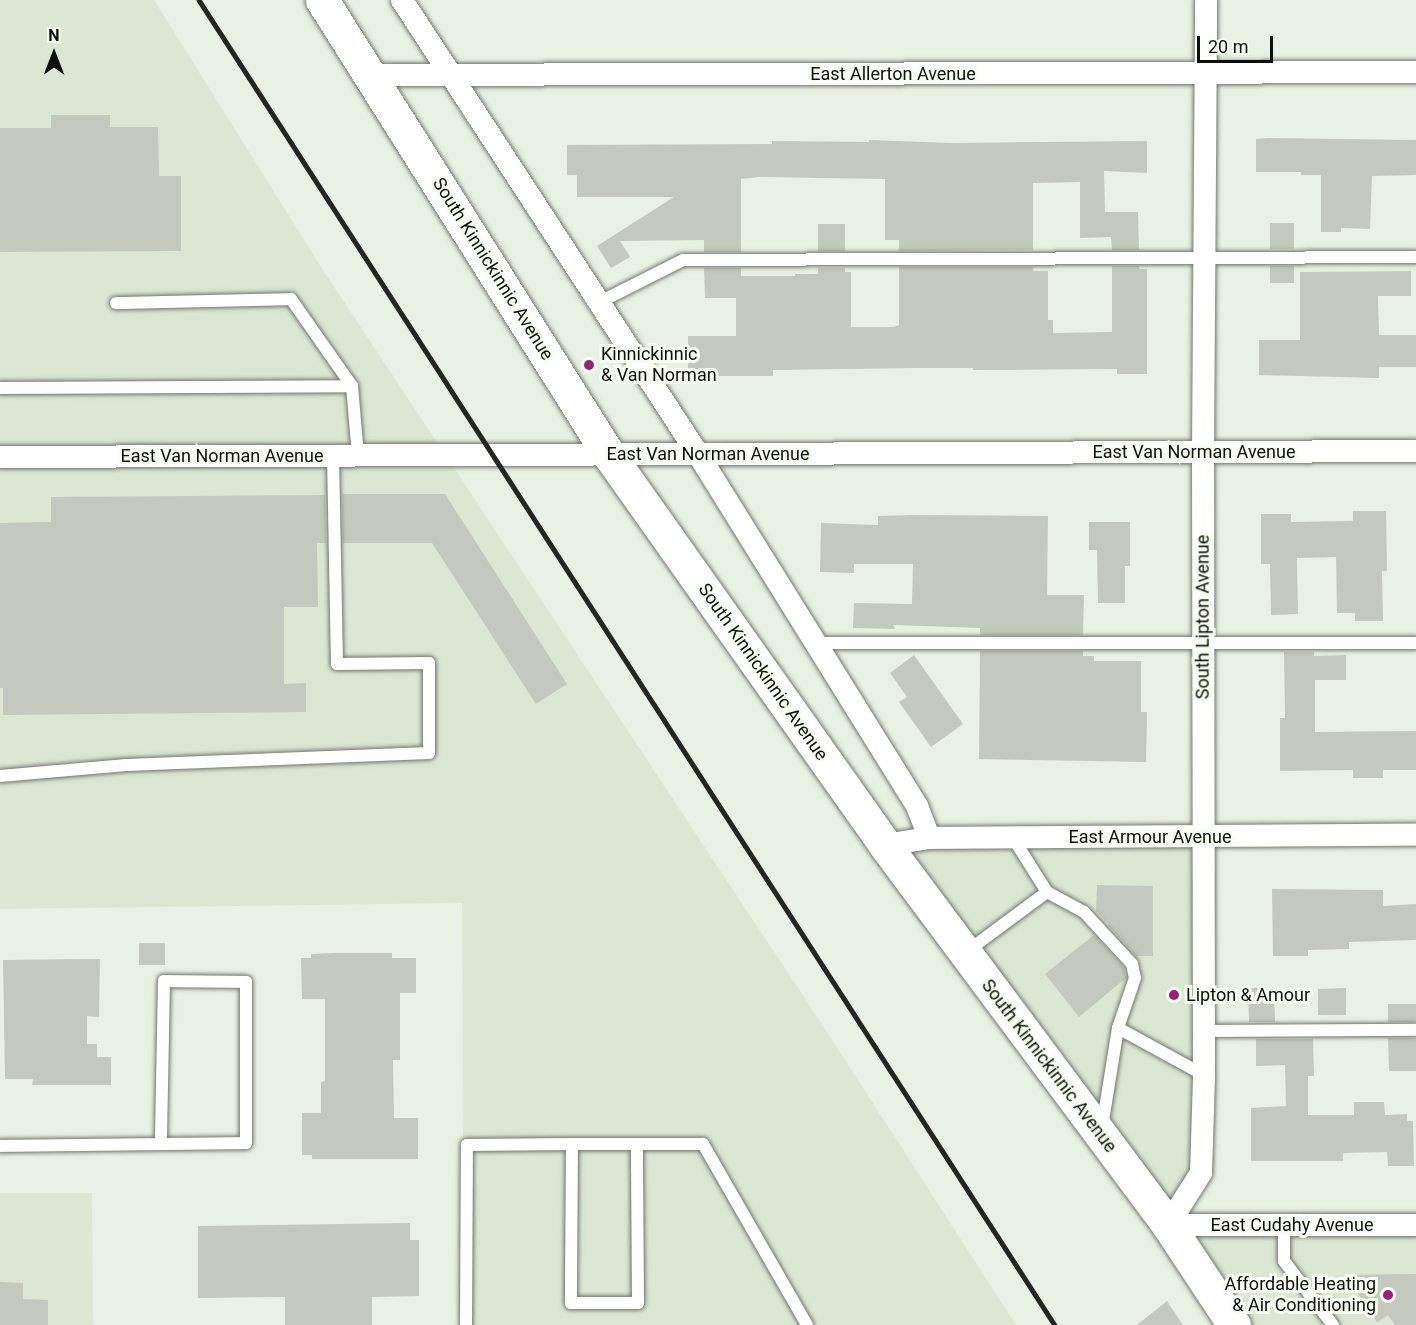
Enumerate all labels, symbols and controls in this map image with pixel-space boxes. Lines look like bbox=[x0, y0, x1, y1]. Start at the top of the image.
north arrow bbox=[24, 24, 84, 84]
scale bar bbox=[1200, 24, 1276, 62]
text: N bbox=[48, 26, 60, 45]
text: 20 m bbox=[1208, 36, 1248, 57]
street label: East Allerton Avenue bbox=[810, 63, 976, 85]
street label: South Kinnickinnic Avenue bbox=[428, 174, 558, 364]
place label: Kinnickinnic & Van Norman bbox=[601, 344, 717, 386]
marker: Kinnickinnic & Van Norman bbox=[582, 358, 596, 372]
street label: East Van Norman Avenue bbox=[1093, 441, 1295, 463]
street label: East Van Norman Avenue bbox=[607, 443, 809, 465]
street label: East Van Norman Avenue bbox=[121, 445, 323, 467]
street label: South Lipton Avenue bbox=[1192, 535, 1214, 699]
street label: South Kinnickinnic Avenue bbox=[694, 579, 832, 765]
street label: East Armour Avenue bbox=[1069, 826, 1231, 848]
street label: South Kinnickinnic Avenue bbox=[977, 975, 1121, 1157]
place label: Lipton & Amour bbox=[1186, 984, 1310, 1006]
marker: Lipton & Amour bbox=[1167, 988, 1181, 1002]
street label: East Cudahy Avenue bbox=[1210, 1214, 1374, 1236]
place label: Affordable Heating & Air Conditioning bbox=[1225, 1274, 1376, 1316]
marker: Affordable Heating & Air Conditioning bbox=[1381, 1288, 1395, 1302]

